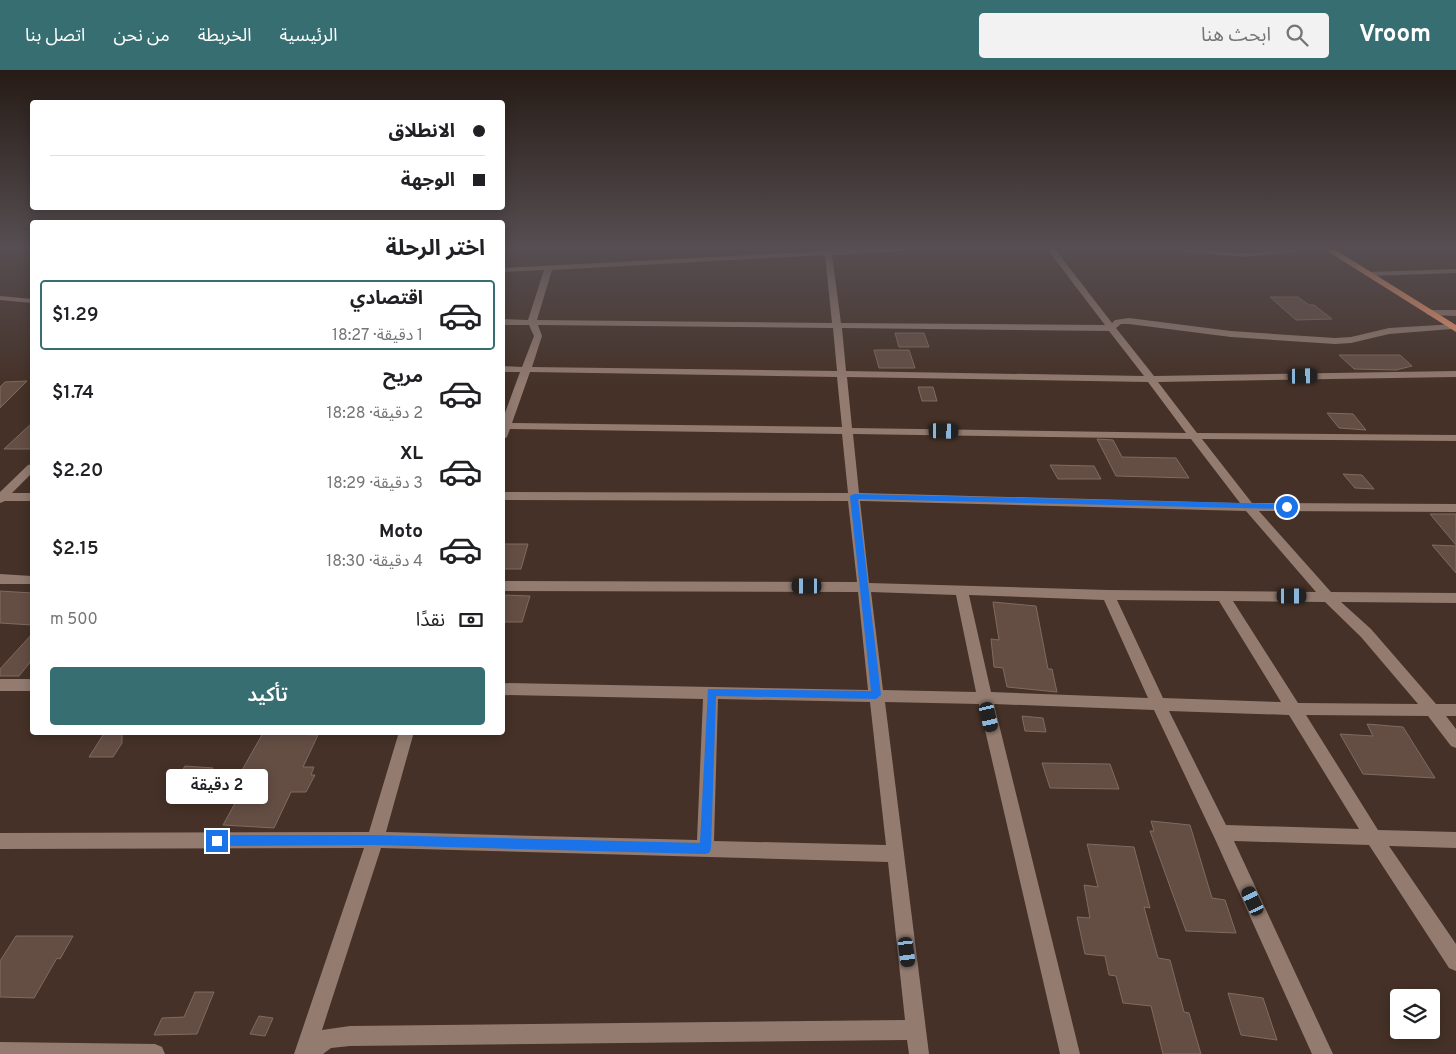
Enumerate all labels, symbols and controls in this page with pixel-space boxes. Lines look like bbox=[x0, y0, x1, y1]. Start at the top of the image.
search box bbox=[979, 13, 1329, 58]
text: Vroom bbox=[1359, 20, 1431, 50]
icon: search bbox=[1283, 21, 1311, 49]
text: ابحث هنا bbox=[1201, 24, 1271, 48]
text: اتصل بنا bbox=[25, 25, 85, 48]
text: من نحن bbox=[113, 25, 170, 48]
text: الخريطة bbox=[198, 25, 252, 48]
text: الرئيسية bbox=[280, 25, 337, 48]
text: الانطلاق bbox=[389, 120, 455, 144]
text: الوجهة bbox=[401, 169, 455, 193]
text: اختر الرحلة bbox=[386, 236, 485, 263]
text: اقتصادي bbox=[350, 287, 423, 311]
icon: car bbox=[438, 293, 483, 338]
text: $1.29 bbox=[52, 303, 99, 327]
text: 1 دقيقة · 18:27 bbox=[332, 326, 423, 346]
text: مريح bbox=[383, 365, 423, 389]
car bbox=[1287, 368, 1318, 384]
icon: car bbox=[438, 371, 483, 416]
text: $1.74 bbox=[52, 381, 94, 405]
text: 2 دقيقة · 18:28 bbox=[327, 404, 423, 424]
car bbox=[928, 423, 959, 439]
text: XL bbox=[400, 442, 423, 466]
icon: car bbox=[438, 449, 483, 494]
text: $2.20 bbox=[52, 459, 104, 483]
text: 3 دقيقة · 18:29 bbox=[327, 474, 423, 494]
route start bbox=[1276, 496, 1298, 518]
text: Moto bbox=[379, 520, 423, 544]
icon: car bbox=[438, 527, 483, 572]
text: $2.15 bbox=[52, 537, 99, 561]
text: 4 دقيقة · 18:30 bbox=[326, 552, 423, 572]
car bbox=[792, 579, 822, 594]
car bbox=[1277, 589, 1307, 604]
icon: cash bbox=[457, 606, 485, 634]
text: نقدًا bbox=[416, 609, 445, 633]
text: 500 m bbox=[50, 610, 98, 630]
button: تأكيد bbox=[50, 667, 485, 725]
car bbox=[978, 701, 999, 733]
callout: 2 دقيقة bbox=[166, 768, 268, 804]
text: 2 دقيقة bbox=[191, 776, 243, 796]
route end bbox=[206, 830, 228, 852]
car bbox=[1239, 884, 1266, 918]
car bbox=[897, 936, 916, 968]
map controls bbox=[1390, 989, 1440, 1039]
button: layers bbox=[1390, 989, 1440, 1039]

